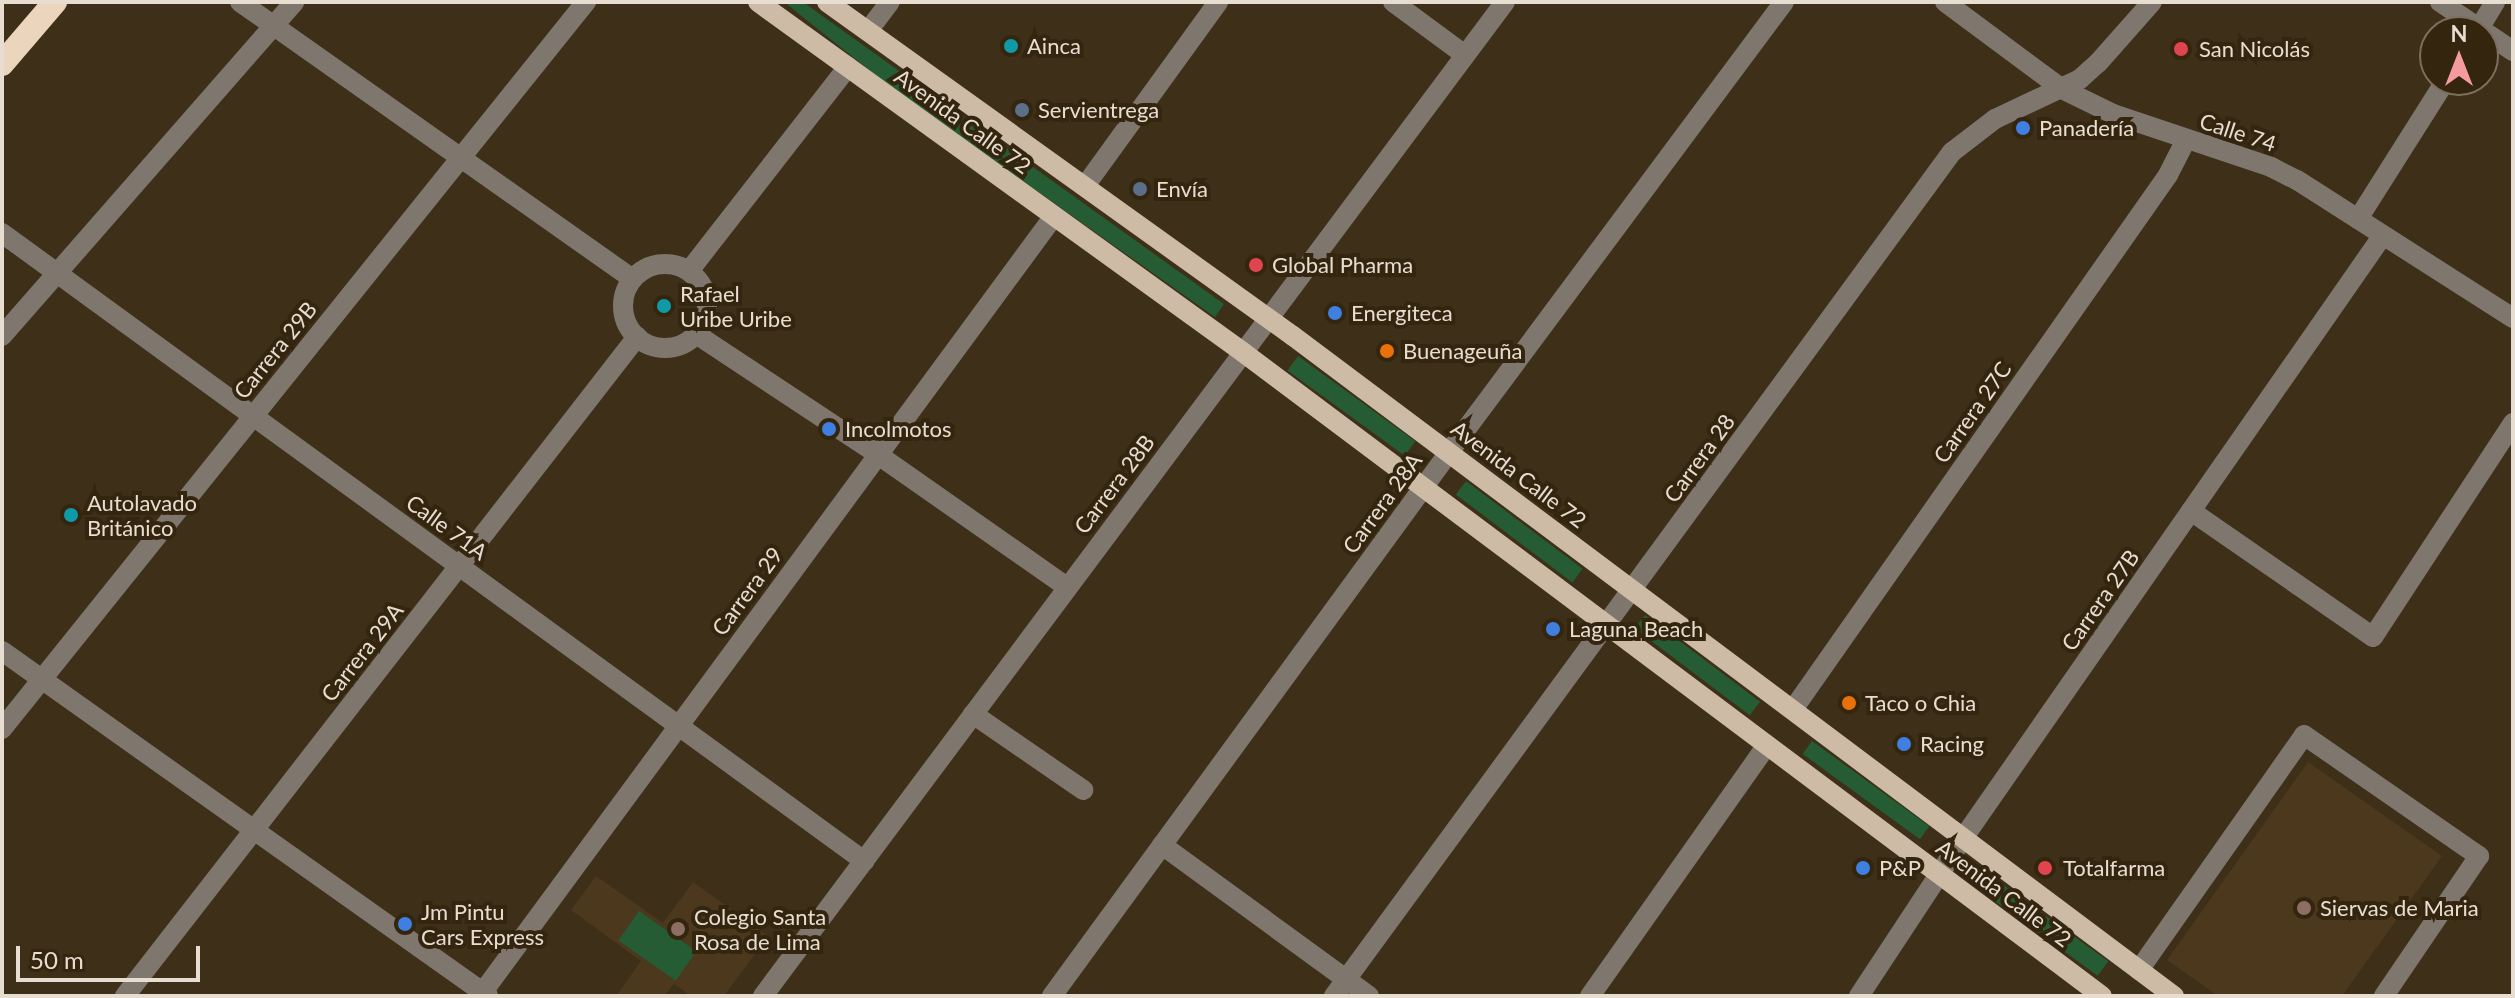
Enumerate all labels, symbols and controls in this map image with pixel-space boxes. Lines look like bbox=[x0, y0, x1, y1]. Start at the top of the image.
north arrow bbox=[2419, 16, 2499, 96]
text: N bbox=[2451, 20, 2467, 47]
place label: Ainca bbox=[1027, 33, 1081, 59]
place label: San Nicolás bbox=[2199, 36, 2310, 62]
marker: Ainca bbox=[1002, 37, 1020, 55]
marker: San Nicolás bbox=[2170, 38, 2192, 60]
street label: Avenida Calle 72 bbox=[890, 63, 1036, 179]
place label: Servientrega bbox=[1038, 97, 1159, 123]
marker: Servientrega bbox=[1013, 101, 1031, 119]
street label: Calle 74 bbox=[2196, 107, 2280, 157]
place label: Panadería bbox=[2039, 115, 2134, 141]
marker: Panadería bbox=[2014, 119, 2032, 137]
place label: Envía bbox=[1156, 176, 1208, 202]
marker: Envía bbox=[1131, 180, 1149, 198]
place label: Global Pharma bbox=[1272, 252, 1413, 278]
marker: Global Pharma bbox=[1247, 256, 1265, 274]
place label: Rafael Uribe Uribe bbox=[680, 280, 792, 332]
street label: Carrera 29B bbox=[228, 296, 322, 404]
marker: Rafael Uribe Uribe bbox=[655, 297, 673, 315]
place label: Energiteca bbox=[1351, 300, 1453, 326]
marker: Energiteca bbox=[1326, 304, 1344, 322]
place label: Buenageuña bbox=[1403, 338, 1522, 364]
marker: Buenageuña bbox=[1378, 342, 1396, 360]
street label: Carrera 27C bbox=[1928, 356, 2016, 468]
street label: Carrera 28 bbox=[1658, 409, 1740, 507]
street label: Avenida Calle 72 bbox=[1446, 415, 1592, 533]
place label: Incolmotos bbox=[845, 416, 951, 442]
marker: Incolmotos bbox=[820, 420, 838, 438]
street label: Carrera 28B bbox=[1068, 429, 1160, 539]
street label: Carrera 28A bbox=[1337, 448, 1427, 558]
place label: Autolavado Británico bbox=[87, 489, 197, 540]
street label: Calle 71A bbox=[401, 489, 493, 565]
marker: Autolavado Británico bbox=[62, 506, 80, 524]
street label: Carrera 29 bbox=[706, 542, 788, 640]
street label: Carrera 27B bbox=[2056, 545, 2144, 655]
street label: Carrera 29A bbox=[315, 598, 409, 706]
place label: Laguna Beach bbox=[1569, 616, 1703, 642]
marker: Laguna Beach bbox=[1544, 620, 1562, 638]
place label: Taco o Chia bbox=[1865, 690, 1976, 716]
marker: Taco o Chia bbox=[1840, 694, 1858, 712]
place label: Racing bbox=[1920, 731, 1984, 757]
marker: Racing bbox=[1895, 735, 1913, 753]
street label: Avenida Calle 72 bbox=[1931, 834, 2077, 952]
place label: P&P bbox=[1879, 855, 1921, 881]
place label: Totalfarma bbox=[2063, 855, 2165, 881]
marker: Totalfarma bbox=[2034, 857, 2056, 879]
marker: P&P bbox=[1854, 859, 1872, 877]
place label: Siervas de Maria bbox=[2320, 895, 2479, 921]
place label: Jm Pintu Cars Express bbox=[421, 898, 544, 950]
marker: Siervas de Maria bbox=[2295, 899, 2313, 917]
place label: Colegio Santa Rosa de Lima bbox=[694, 903, 826, 954]
marker: Jm Pintu Cars Express bbox=[396, 915, 414, 933]
marker: Colegio Santa Rosa de Lima bbox=[669, 920, 687, 938]
scale bar bbox=[20, 930, 204, 980]
text: 50 m bbox=[30, 945, 84, 974]

